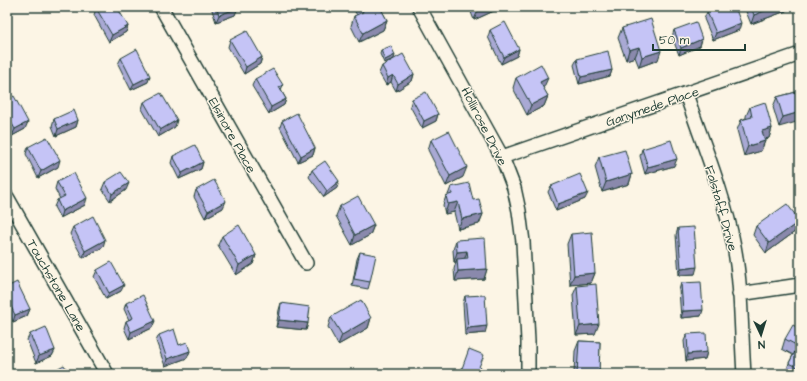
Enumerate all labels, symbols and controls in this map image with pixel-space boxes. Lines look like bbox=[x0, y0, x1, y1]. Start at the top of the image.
scale bar bbox=[653, 26, 745, 52]
text: 50 m bbox=[659, 32, 690, 49]
street label: Ganymede Place bbox=[603, 83, 702, 132]
street label: Hollirose Drive bbox=[457, 84, 512, 169]
street label: Elsinore Place bbox=[204, 95, 260, 176]
street label: Falstaff Drive bbox=[700, 163, 742, 253]
street label: Touchstone Lane bbox=[22, 236, 90, 335]
north arrow bbox=[741, 315, 781, 355]
text: N bbox=[758, 337, 766, 352]

